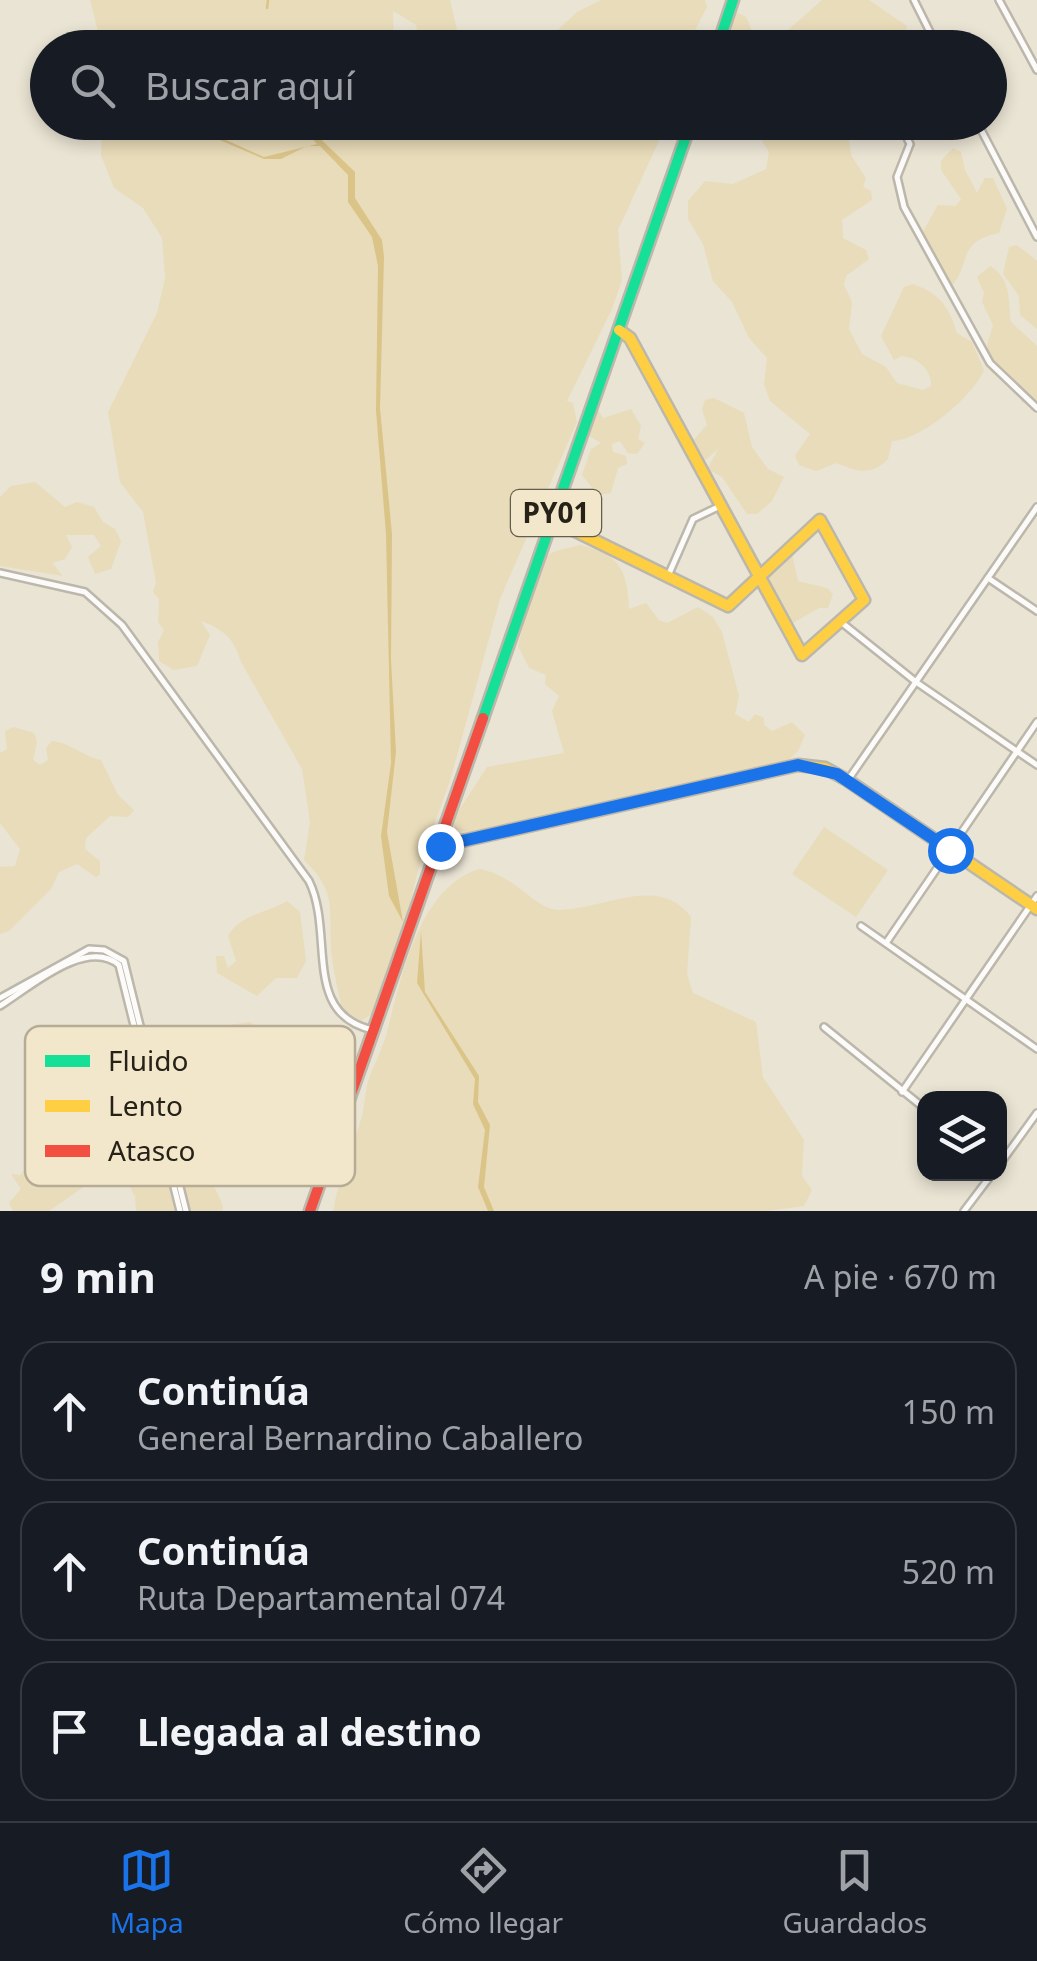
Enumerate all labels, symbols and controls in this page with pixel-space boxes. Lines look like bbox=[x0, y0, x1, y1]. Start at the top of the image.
search box bbox=[30, 30, 1007, 140]
icon: search bbox=[65, 58, 120, 113]
text: Buscar aquí bbox=[145, 59, 355, 111]
road number: PY01 bbox=[511, 490, 601, 536]
route end bbox=[418, 824, 464, 870]
route start bbox=[928, 828, 974, 874]
legend bbox=[25, 1026, 355, 1186]
text: Fluido bbox=[108, 1041, 188, 1079]
text: Lento bbox=[108, 1086, 183, 1124]
map controls bbox=[917, 1091, 1007, 1181]
button: layers bbox=[917, 1091, 1007, 1181]
text: Atasco bbox=[108, 1131, 196, 1169]
text: 9 min bbox=[40, 1248, 156, 1305]
text: A pie · 670 m bbox=[804, 1255, 997, 1298]
text: Continúa bbox=[137, 1364, 310, 1416]
icon: ahead bbox=[42, 1384, 97, 1439]
text: 150 m bbox=[902, 1390, 995, 1433]
text: General Bernardino Caballero bbox=[137, 1416, 583, 1459]
text: Continúa bbox=[137, 1524, 310, 1576]
icon: ahead bbox=[42, 1544, 97, 1599]
text: 520 m bbox=[902, 1550, 995, 1593]
text: Ruta Departamental 074 bbox=[137, 1576, 505, 1619]
icon: arrive bbox=[42, 1704, 97, 1759]
text: Llegada al destino bbox=[137, 1705, 482, 1757]
tab: Mapa bbox=[110, 1843, 184, 1941]
tab: Cómo llegar bbox=[403, 1843, 563, 1941]
tab: Guardados bbox=[782, 1843, 927, 1941]

